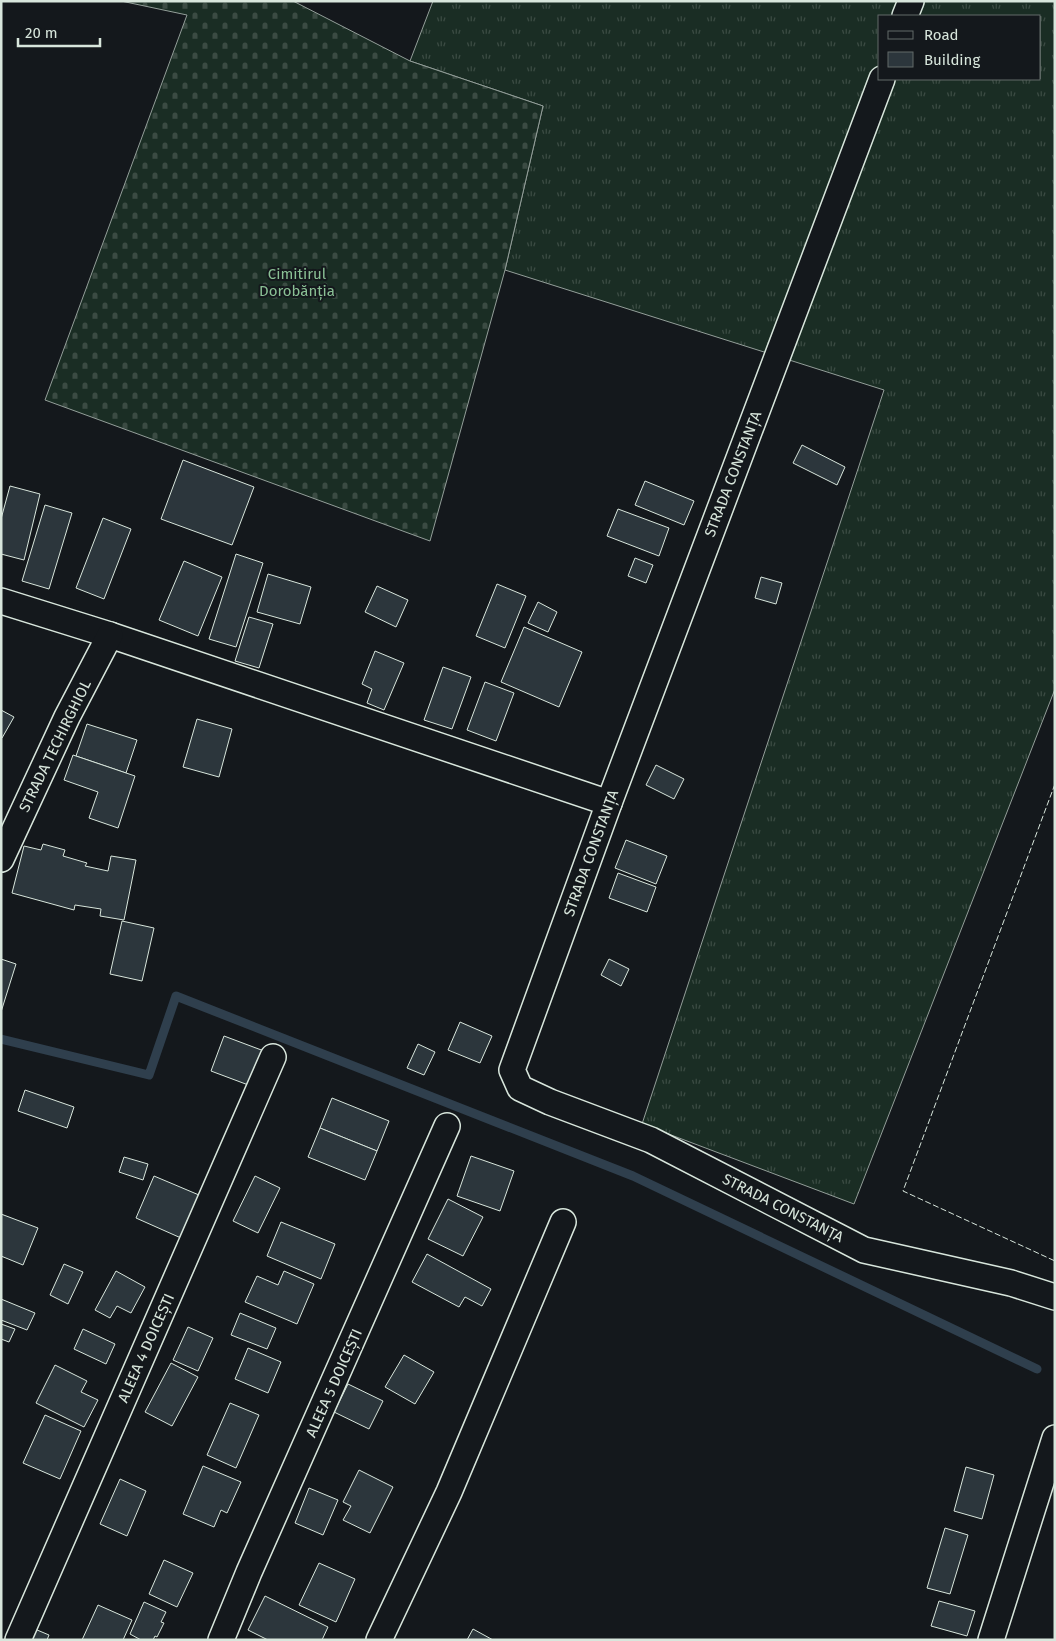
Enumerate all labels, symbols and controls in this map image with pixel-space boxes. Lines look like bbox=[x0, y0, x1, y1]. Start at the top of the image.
scale bar bbox=[18, 15, 100, 47]
legend bbox=[878, 15, 1041, 80]
text: 20 m bbox=[25, 24, 58, 42]
text: Road bbox=[924, 26, 959, 44]
text: Building bbox=[924, 51, 980, 69]
park label: Cimitirul Dorobănția bbox=[259, 265, 335, 301]
street label: STRADA CONSTANȚA bbox=[701, 408, 766, 540]
street label: STRADA TECHIRGHIOL bbox=[15, 676, 95, 815]
street label: STRADA CONSTANȚA bbox=[560, 787, 623, 919]
street label: STRADA CONSTANȚA bbox=[719, 1170, 847, 1247]
street label: ALEEA 4 DOICEȘTI bbox=[114, 1291, 179, 1406]
street label: ALEEA 5 DOICEȘTI bbox=[302, 1326, 367, 1440]

